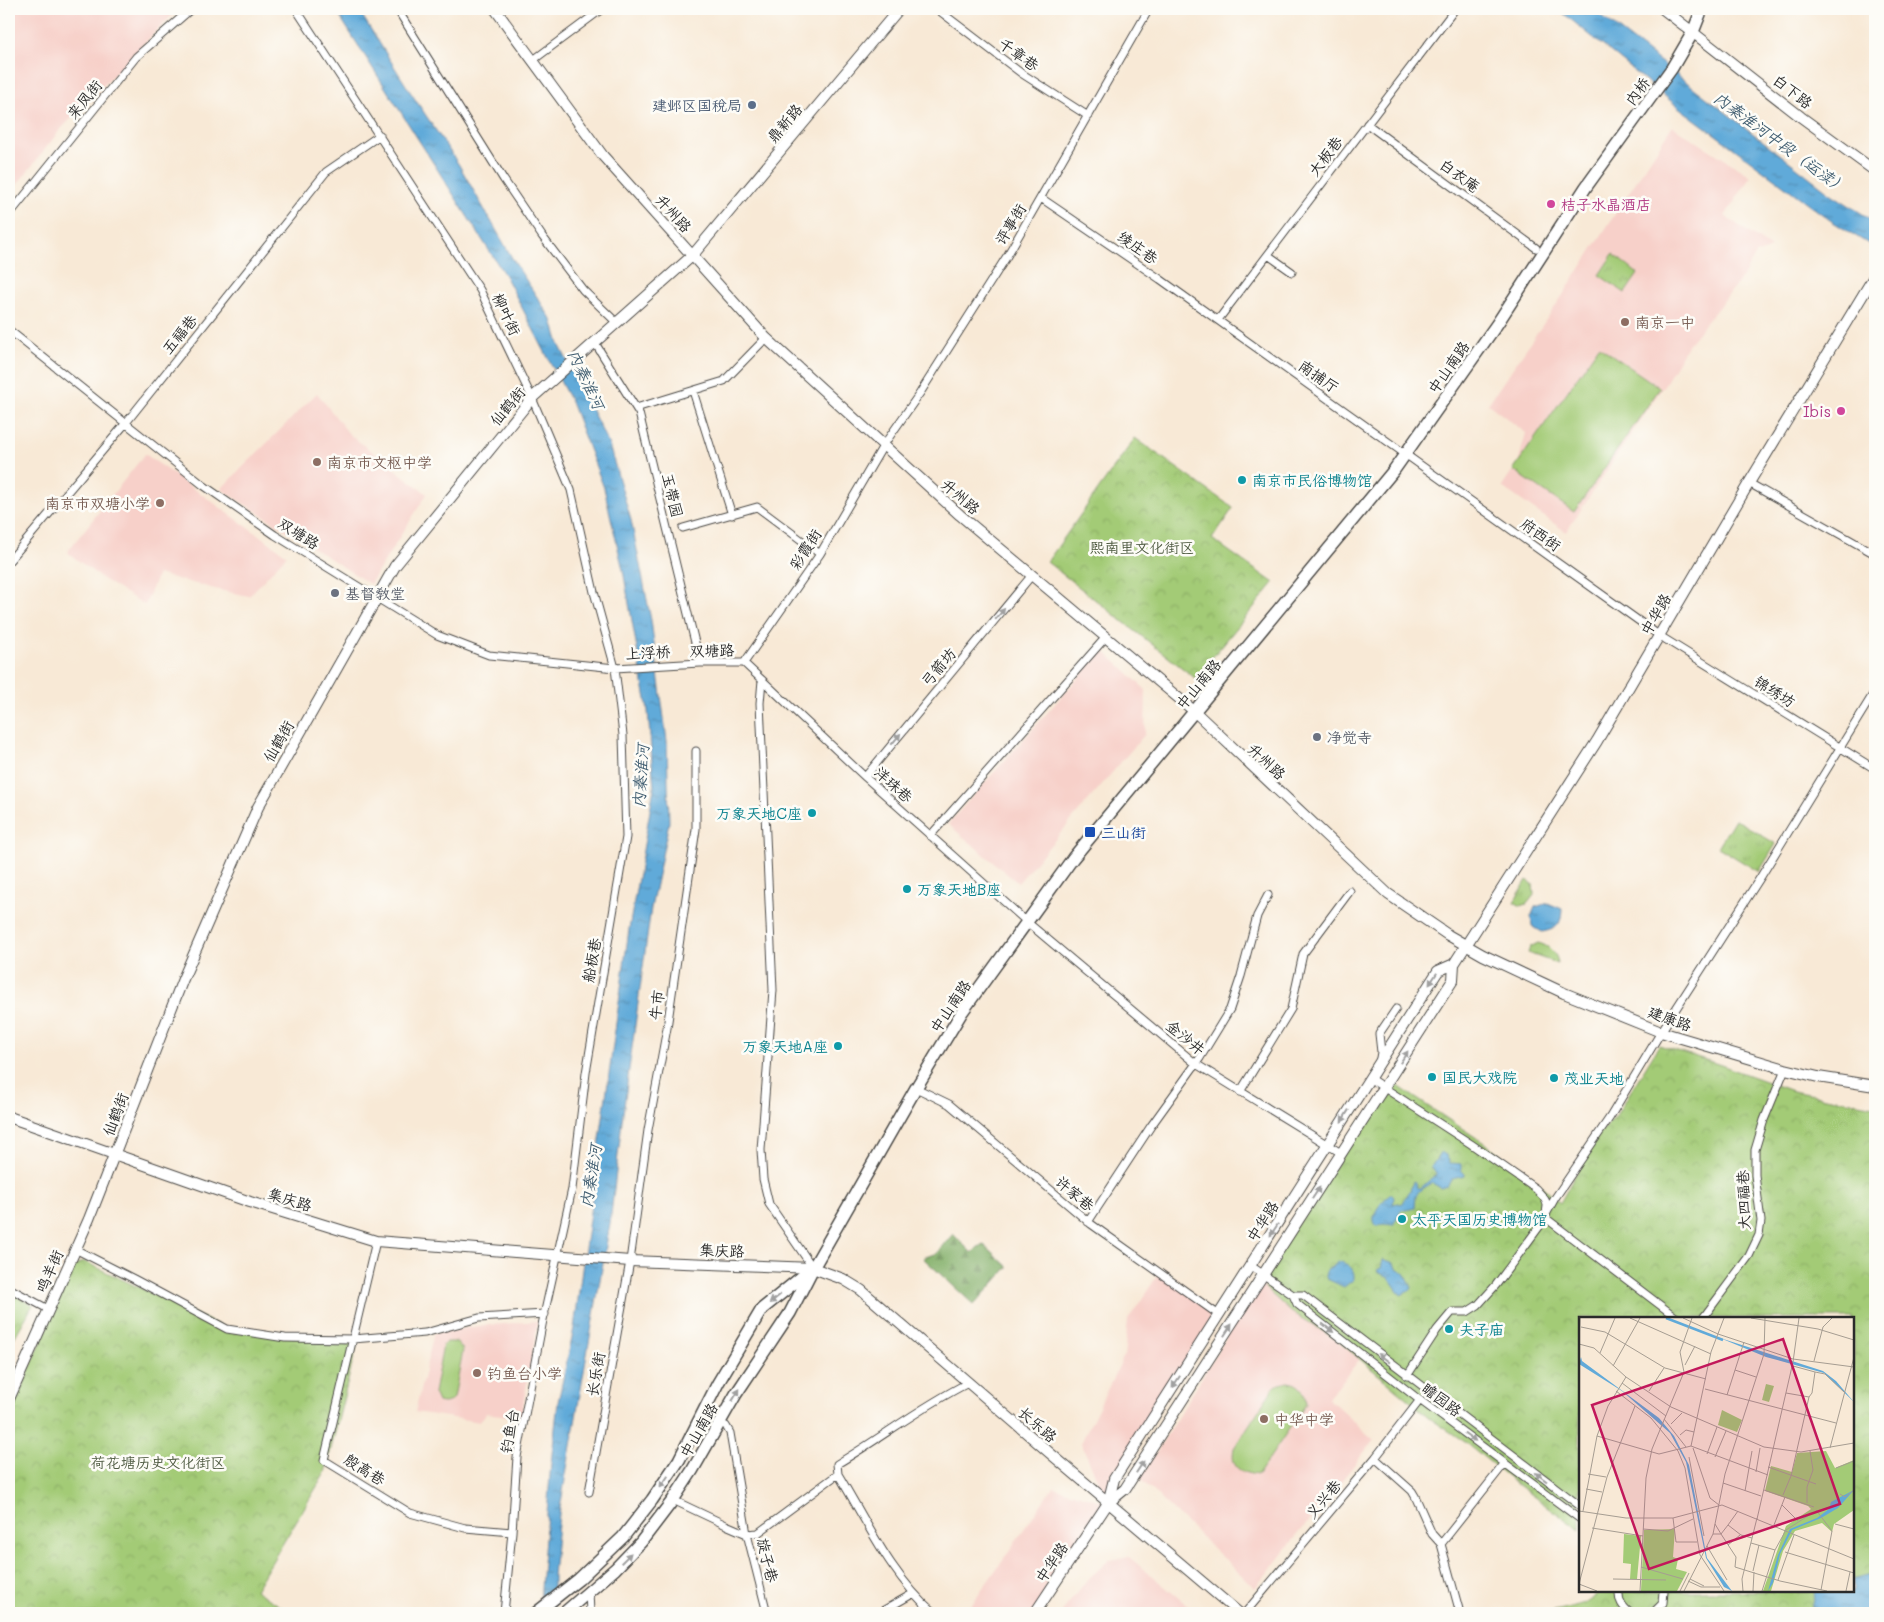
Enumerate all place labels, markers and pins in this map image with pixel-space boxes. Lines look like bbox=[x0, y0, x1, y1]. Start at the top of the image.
place label: 建邺区国税局 bbox=[652, 95, 742, 115]
marker: 建邺区国税局 bbox=[746, 99, 758, 111]
place label: 桔子水晶酒店 bbox=[1561, 194, 1651, 214]
marker: 桔子水晶酒店 bbox=[1545, 198, 1557, 210]
place label: 南京一中 bbox=[1635, 312, 1695, 332]
marker: 南京一中 bbox=[1619, 316, 1631, 328]
place label: Ibis bbox=[1803, 401, 1831, 421]
marker: Ibis bbox=[1835, 405, 1847, 417]
place label: 南京市文枢中学 bbox=[327, 452, 432, 472]
marker: 南京市文枢中学 bbox=[311, 456, 323, 468]
place label: 南京市民俗博物馆 bbox=[1252, 470, 1372, 490]
marker: 南京市民俗博物馆 bbox=[1236, 474, 1248, 486]
place label: 南京市双塘小学 bbox=[45, 493, 150, 513]
marker: 南京市双塘小学 bbox=[154, 497, 166, 509]
place label: 基督教堂 bbox=[345, 583, 405, 603]
marker: 基督教堂 bbox=[329, 587, 341, 599]
place label: 净觉寺 bbox=[1327, 727, 1372, 747]
marker: 净觉寺 bbox=[1311, 731, 1323, 743]
place label: 万象天地C座 bbox=[716, 803, 802, 823]
marker: 万象天地C座 bbox=[806, 807, 818, 819]
place label: 三山街 bbox=[1101, 822, 1146, 842]
marker: 三山街 bbox=[1083, 825, 1097, 839]
place label: 万象天地B座 bbox=[917, 879, 1001, 899]
marker: 万象天地B座 bbox=[901, 883, 913, 895]
place label: 万象天地A座 bbox=[743, 1036, 828, 1056]
marker: 万象天地A座 bbox=[832, 1040, 844, 1052]
place label: 国民大戏院 bbox=[1442, 1067, 1517, 1087]
place label: 茂业天地 bbox=[1564, 1068, 1624, 1088]
marker: 国民大戏院 bbox=[1426, 1071, 1438, 1083]
marker: 茂业天地 bbox=[1548, 1072, 1560, 1084]
place label: 太平天国历史博物馆 bbox=[1412, 1209, 1547, 1229]
marker: 太平天国历史博物馆 bbox=[1396, 1213, 1408, 1225]
place label: 夫子庙 bbox=[1459, 1319, 1504, 1339]
marker: 夫子庙 bbox=[1443, 1323, 1455, 1335]
place label: 钓鱼台小学 bbox=[487, 1363, 562, 1383]
marker: 钓鱼台小学 bbox=[471, 1367, 483, 1379]
place label: 中华中学 bbox=[1274, 1409, 1334, 1429]
marker: 中华中学 bbox=[1258, 1413, 1270, 1425]

